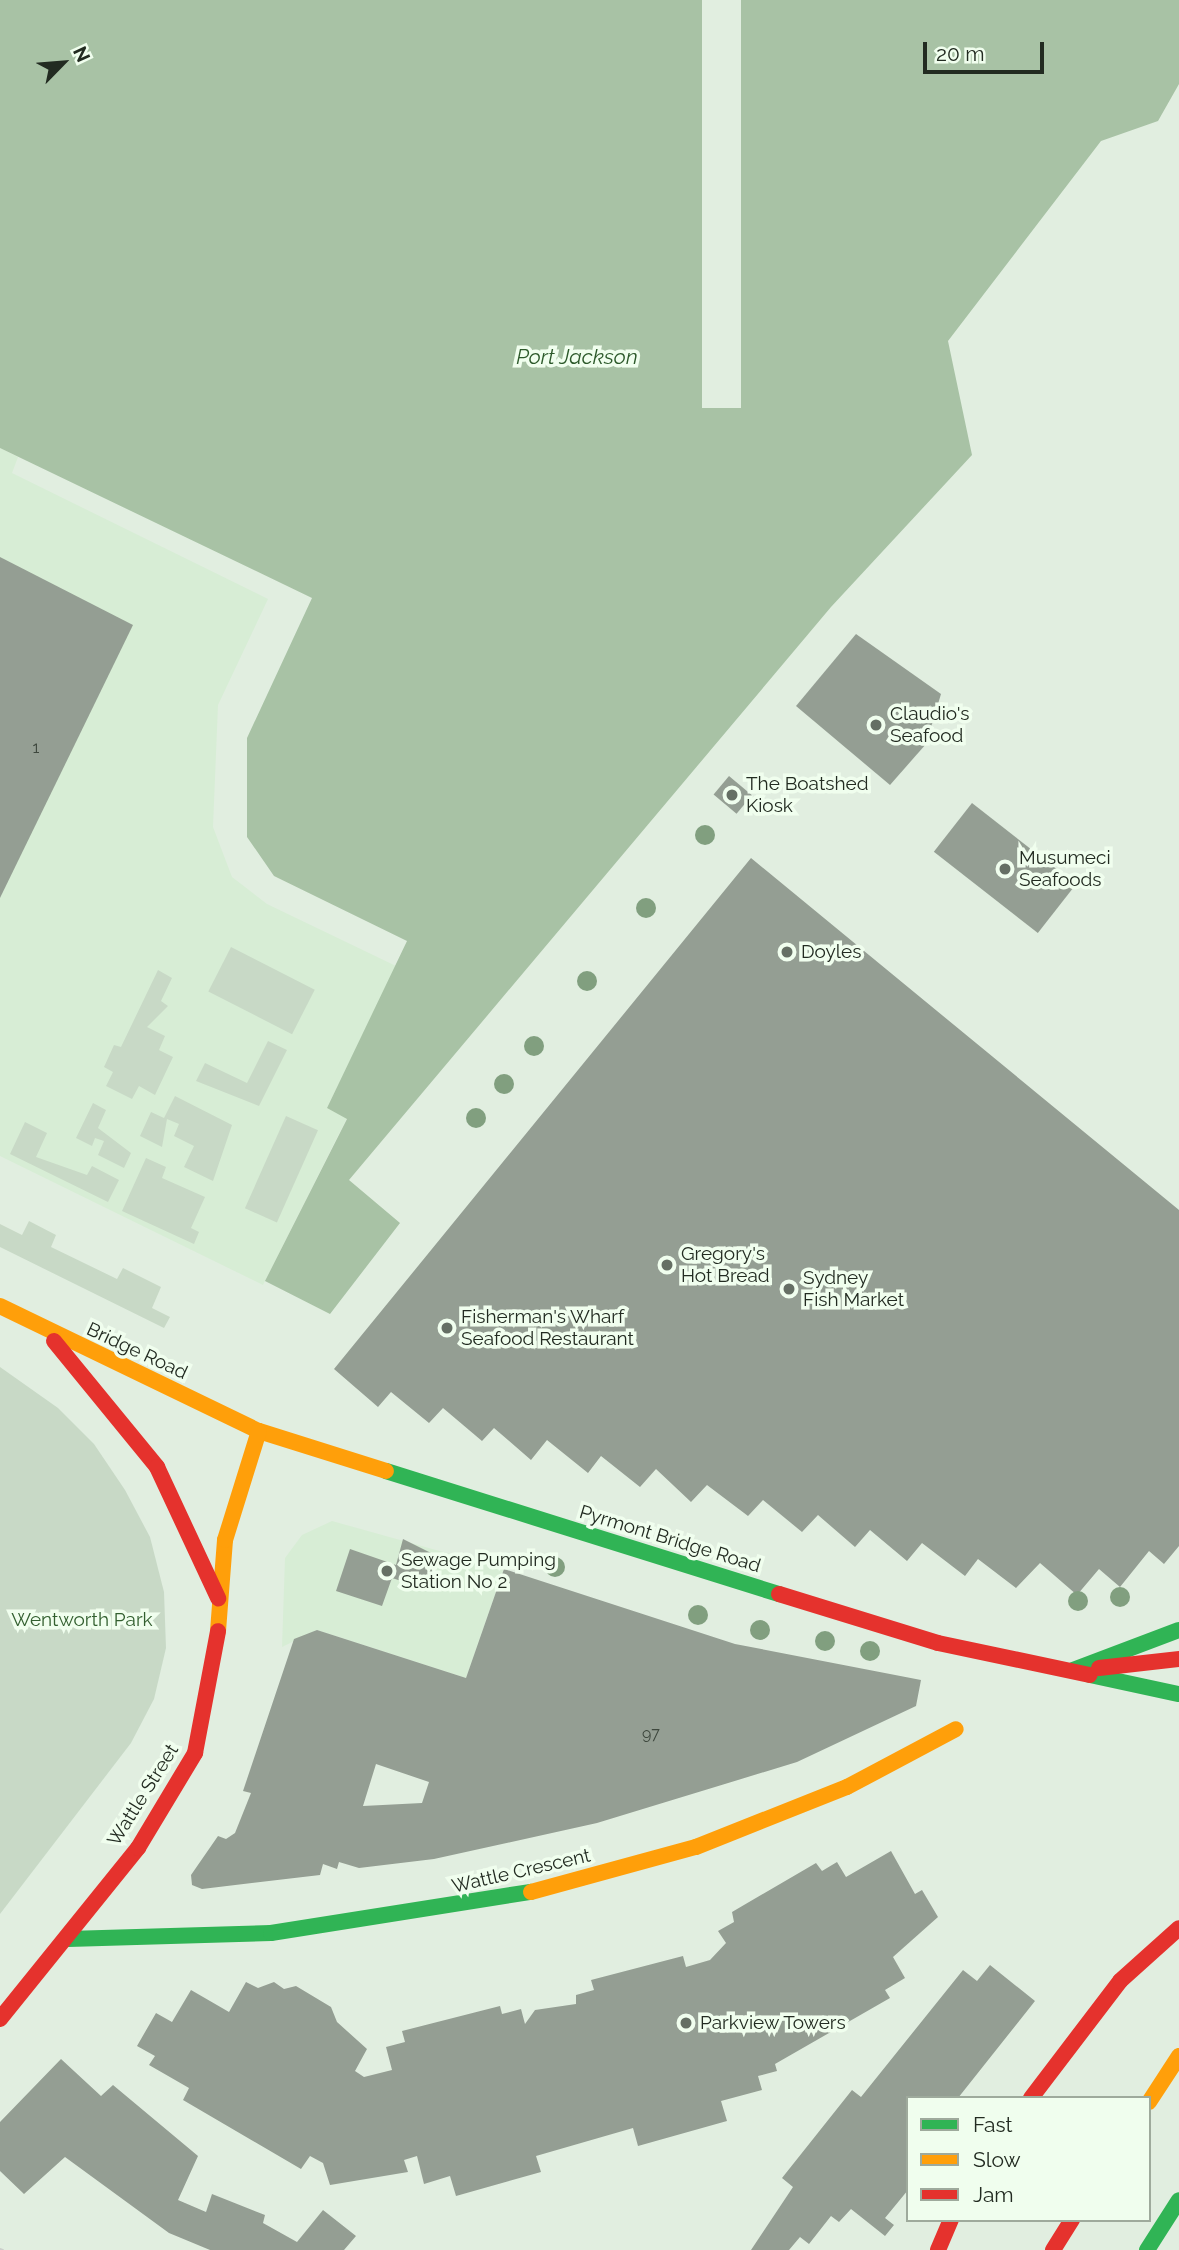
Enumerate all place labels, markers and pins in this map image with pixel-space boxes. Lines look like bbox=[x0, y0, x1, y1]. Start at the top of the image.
place label: Claudio's Seafood bbox=[890, 703, 970, 747]
marker: Claudio's Seafood bbox=[868, 717, 884, 733]
place label: The Boatshed Kiosk bbox=[746, 773, 868, 817]
marker: The Boatshed Kiosk bbox=[724, 787, 740, 803]
place label: Musumeci Seafoods bbox=[1019, 847, 1111, 891]
marker: Musumeci Seafoods bbox=[997, 861, 1013, 877]
place label: Doyles bbox=[801, 941, 861, 963]
marker: Doyles bbox=[779, 944, 795, 960]
place label: Gregory's Hot Bread bbox=[681, 1243, 770, 1287]
marker: Gregory's Hot Bread bbox=[659, 1257, 675, 1273]
place label: Sydney Fish Market bbox=[803, 1267, 904, 1311]
marker: Sydney Fish Market bbox=[781, 1281, 797, 1297]
place label: Fisherman's Wharf Seafood Restaurant bbox=[461, 1306, 634, 1350]
marker: Fisherman's Wharf Seafood Restaurant bbox=[439, 1320, 455, 1336]
place label: Sewage Pumping Station No 2 bbox=[401, 1549, 556, 1593]
marker: Sewage Pumping Station No 2 bbox=[379, 1563, 395, 1579]
place label: Parkview Towers bbox=[700, 2012, 847, 2034]
marker: Parkview Towers bbox=[678, 2015, 694, 2031]

